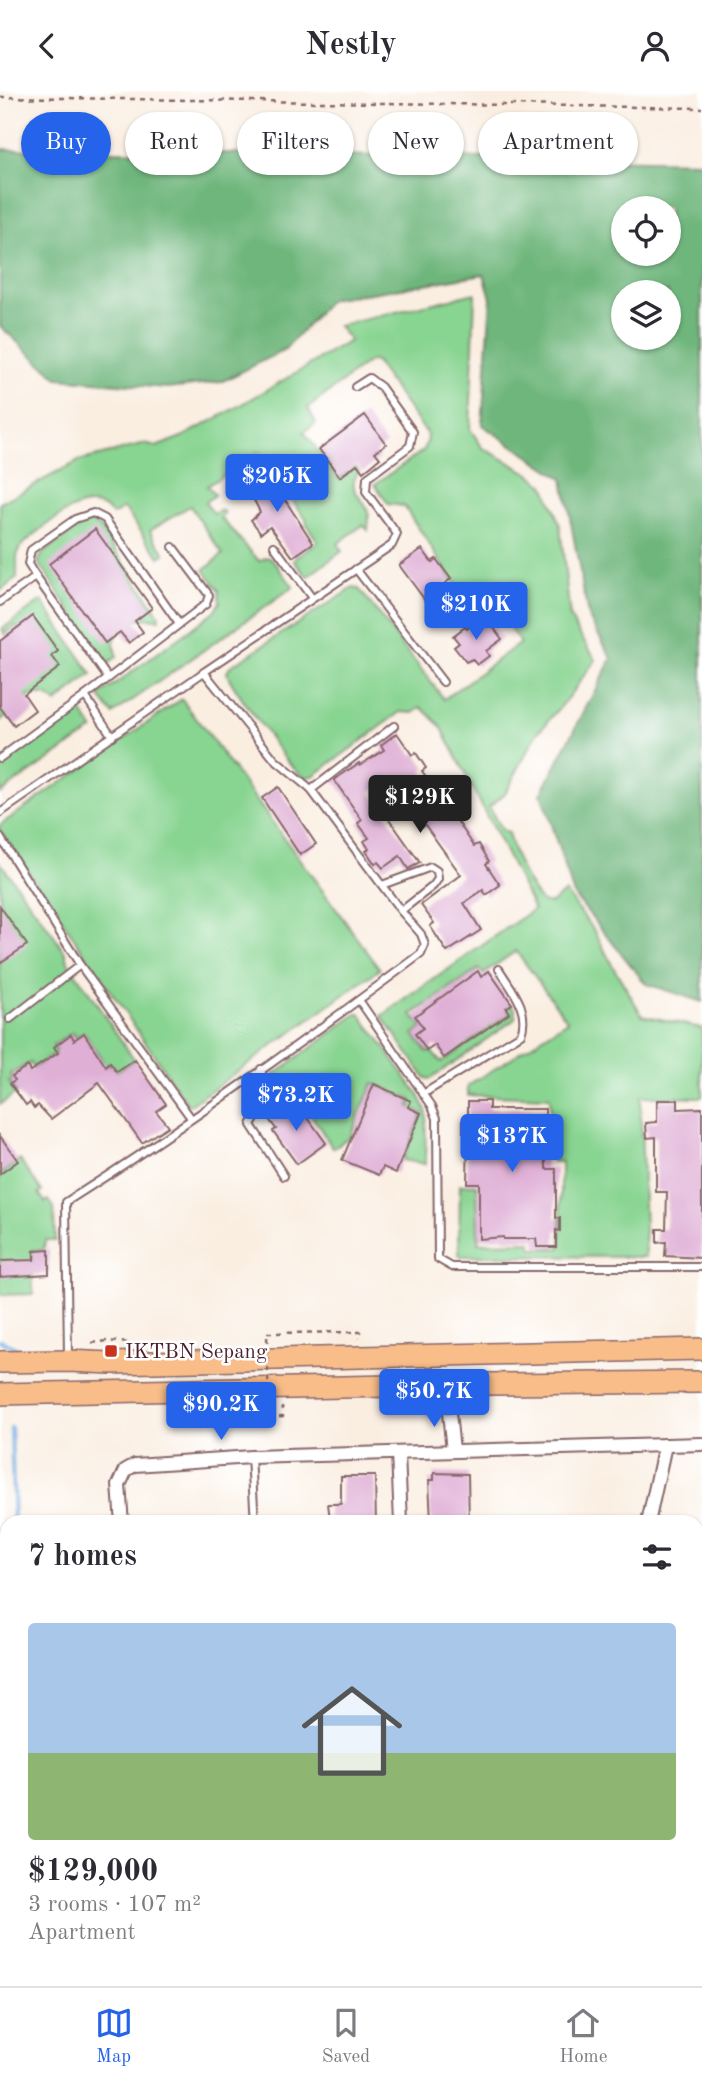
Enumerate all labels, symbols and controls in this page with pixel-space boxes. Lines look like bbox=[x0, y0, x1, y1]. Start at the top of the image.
icon: back bbox=[28, 27, 66, 65]
icon: person bbox=[636, 27, 674, 65]
text: Nestly bbox=[305, 30, 397, 62]
chip: Buy bbox=[21, 112, 111, 175]
chip: Rent bbox=[125, 112, 223, 175]
chip: Filters bbox=[237, 112, 354, 175]
chip: New bbox=[368, 112, 464, 175]
chip: Apartment bbox=[478, 112, 638, 175]
map controls bbox=[611, 196, 681, 350]
button: locate bbox=[611, 196, 681, 266]
button: layers bbox=[611, 280, 681, 350]
pin: $205K bbox=[228, 455, 326, 514]
text: $205K bbox=[241, 465, 313, 488]
pin: $210K bbox=[427, 582, 525, 642]
text: $210K bbox=[440, 593, 512, 616]
pin: $129K bbox=[371, 775, 469, 835]
text: $129K bbox=[384, 786, 456, 809]
pin: $73.2K bbox=[239, 1073, 353, 1133]
text: $73.2K bbox=[257, 1084, 335, 1107]
pin: $137K bbox=[463, 1115, 561, 1174]
text: $137K bbox=[476, 1125, 548, 1148]
place label: IKTBN Sepang bbox=[125, 1342, 268, 1363]
marker: IKTBN Sepang bbox=[103, 1343, 119, 1359]
pin: $50.7K bbox=[377, 1369, 491, 1429]
text: $50.7K bbox=[395, 1380, 473, 1403]
pin: $90.2K bbox=[164, 1383, 278, 1442]
text: $90.2K bbox=[182, 1393, 260, 1416]
icon: filters bbox=[638, 1538, 676, 1576]
text: 7 homes bbox=[28, 1542, 137, 1572]
icon: home bbox=[289, 1668, 415, 1794]
text: $129,000 bbox=[28, 1857, 158, 1887]
text: 3 rooms · 107 m² bbox=[28, 1893, 201, 1916]
text: Apartment bbox=[28, 1921, 136, 1944]
tab: Map bbox=[95, 2004, 133, 2069]
tab: Saved bbox=[322, 2004, 370, 2069]
tab: Home bbox=[559, 2004, 607, 2069]

